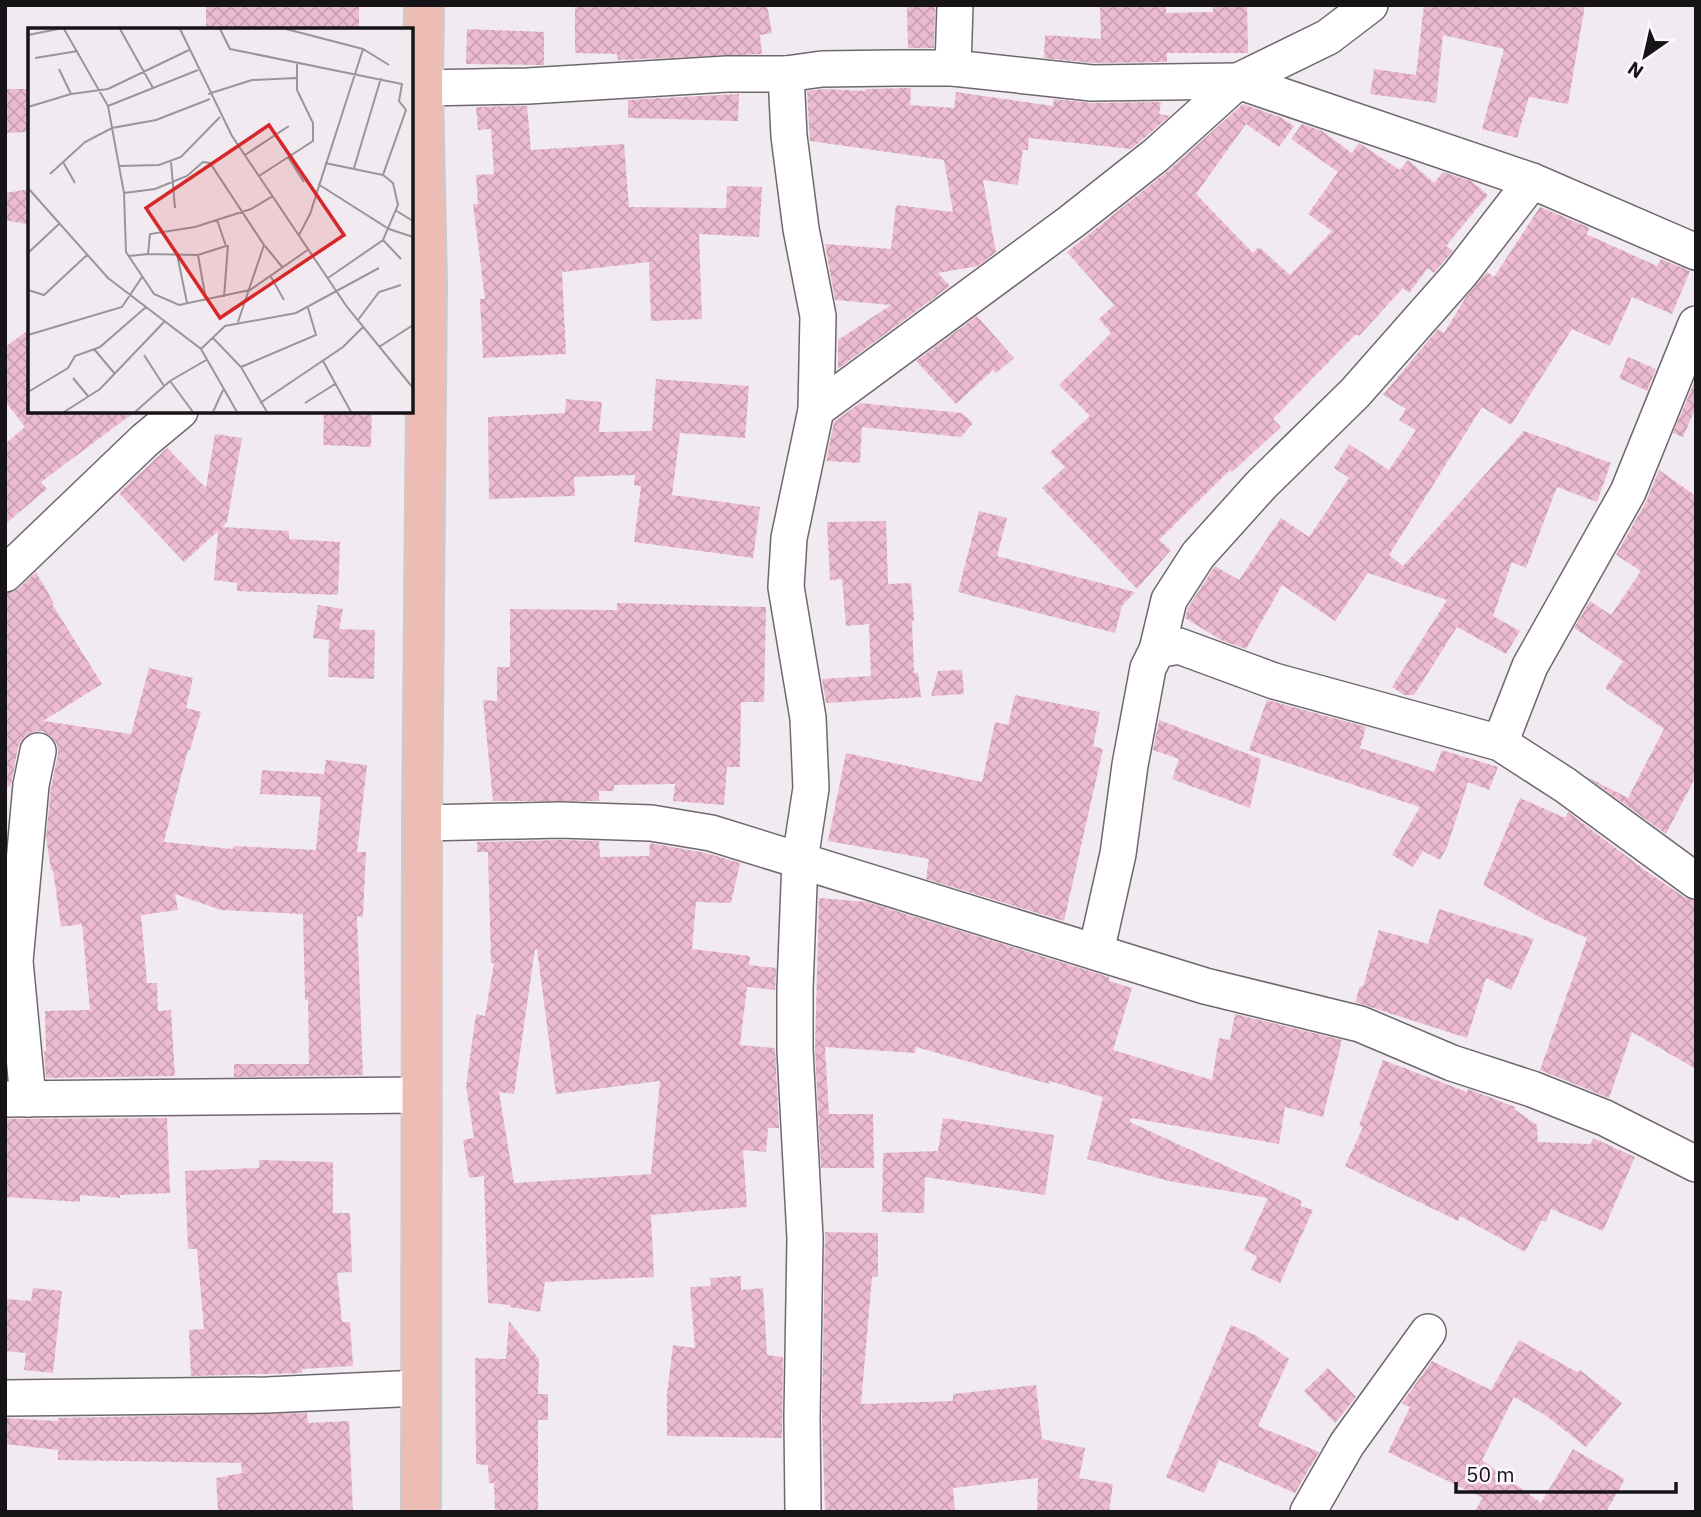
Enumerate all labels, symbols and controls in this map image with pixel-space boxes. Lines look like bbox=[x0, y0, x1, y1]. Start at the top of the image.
north arrow bbox=[1610, 21, 1680, 91]
inset map bbox=[28, 28, 413, 413]
text: N bbox=[1623, 56, 1648, 84]
scale bar bbox=[1456, 1450, 1676, 1494]
text: 50 m bbox=[1466, 1460, 1515, 1488]

